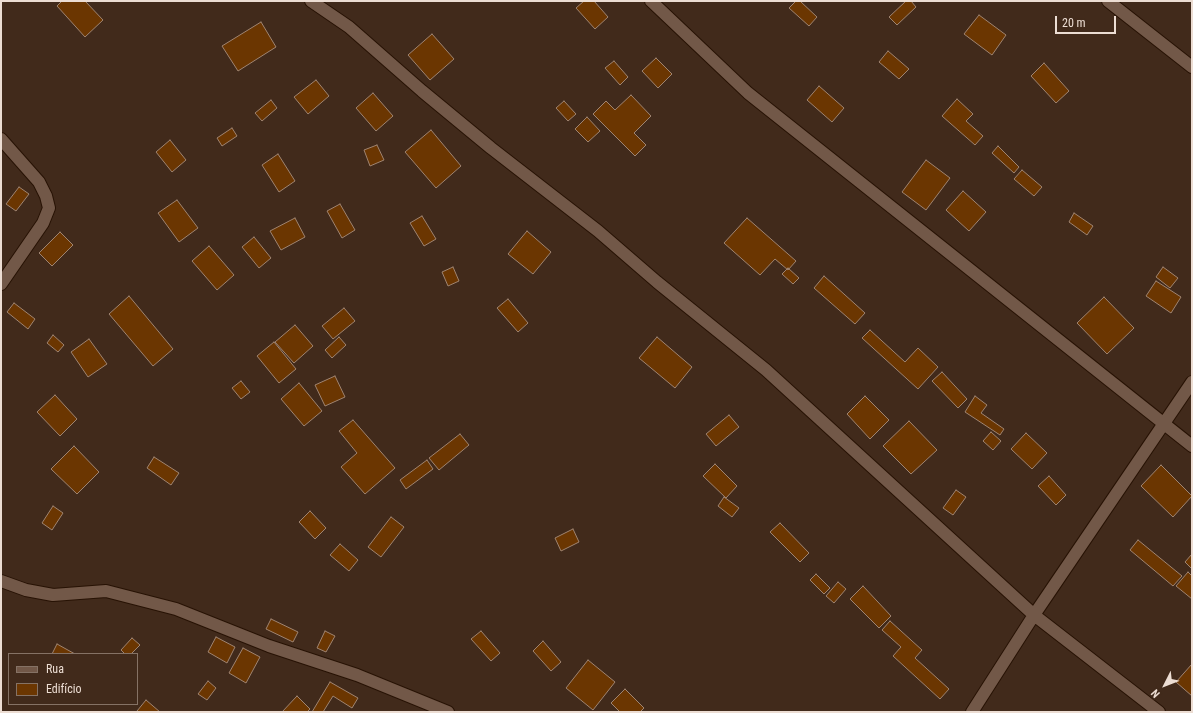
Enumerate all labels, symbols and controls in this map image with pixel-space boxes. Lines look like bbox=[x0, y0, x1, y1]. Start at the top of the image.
scale bar bbox=[1057, 8, 1118, 34]
text: 20 m bbox=[1062, 16, 1086, 30]
legend bbox=[8, 653, 138, 705]
text: Rua bbox=[46, 662, 64, 676]
north arrow bbox=[1145, 665, 1185, 705]
text: Edifício bbox=[46, 682, 82, 696]
text: N bbox=[1149, 687, 1163, 700]

